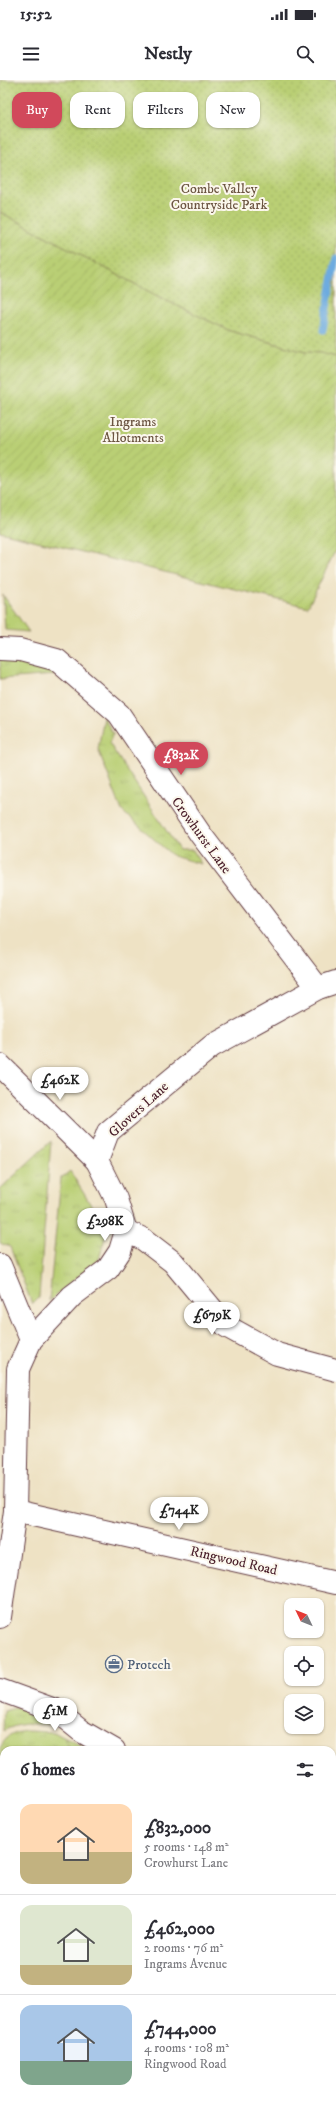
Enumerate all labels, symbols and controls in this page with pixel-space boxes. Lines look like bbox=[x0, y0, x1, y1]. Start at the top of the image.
text: 15:52 bbox=[20, 5, 52, 24]
icon: menu bbox=[20, 43, 42, 65]
text: Nestly bbox=[144, 43, 192, 65]
icon: search bbox=[294, 43, 316, 65]
chip: Buy bbox=[12, 92, 62, 128]
chip: Rent bbox=[70, 92, 125, 128]
chip: Filters bbox=[133, 92, 198, 128]
chip: New bbox=[206, 92, 260, 128]
park label: Combe Valley Countryside Park bbox=[171, 180, 267, 214]
park label: Ingrams Allotments bbox=[102, 413, 164, 447]
pin: £832K bbox=[153, 742, 209, 776]
text: £832K bbox=[163, 747, 199, 763]
street label: Crowhurst Lane bbox=[167, 794, 235, 878]
pin: £462K bbox=[32, 1067, 88, 1101]
text: £462K bbox=[41, 1072, 79, 1088]
street label: Glovers Lane bbox=[105, 1078, 173, 1141]
pin: £298K bbox=[77, 1208, 133, 1242]
text: £298K bbox=[86, 1213, 124, 1229]
pin: £679K bbox=[184, 1302, 240, 1336]
text: £679K bbox=[193, 1307, 231, 1323]
pin: £744K bbox=[151, 1497, 207, 1531]
text: £744K bbox=[159, 1502, 199, 1518]
street label: Ringwood Road bbox=[188, 1542, 279, 1580]
north arrow bbox=[284, 1598, 324, 1638]
map controls bbox=[284, 1598, 324, 1734]
button: locate bbox=[284, 1646, 324, 1686]
office icon: Protech bbox=[104, 1654, 124, 1674]
place label: Protech bbox=[127, 1656, 171, 1674]
button: layers bbox=[284, 1694, 324, 1734]
pin: £1M bbox=[36, 1698, 74, 1732]
text: £1M bbox=[42, 1703, 68, 1719]
text: 6 homes bbox=[20, 1759, 75, 1781]
icon: filters bbox=[294, 1759, 316, 1781]
text: £832,000 bbox=[144, 1817, 211, 1839]
icon: home bbox=[52, 1820, 100, 1868]
text: 5 rooms · 148 m² bbox=[144, 1839, 229, 1855]
text: Crowhurst Lane bbox=[144, 1855, 228, 1871]
text: £462,000 bbox=[144, 1918, 215, 1940]
icon: home bbox=[52, 1921, 100, 1969]
text: 2 rooms · 76 m² bbox=[144, 1940, 223, 1956]
text: Ingrams Avenue bbox=[144, 1956, 227, 1972]
text: £744,000 bbox=[144, 2018, 216, 2040]
icon: home bbox=[52, 2021, 100, 2069]
text: 4 rooms · 108 m² bbox=[144, 2040, 229, 2056]
text: Ringwood Road bbox=[144, 2056, 227, 2072]

